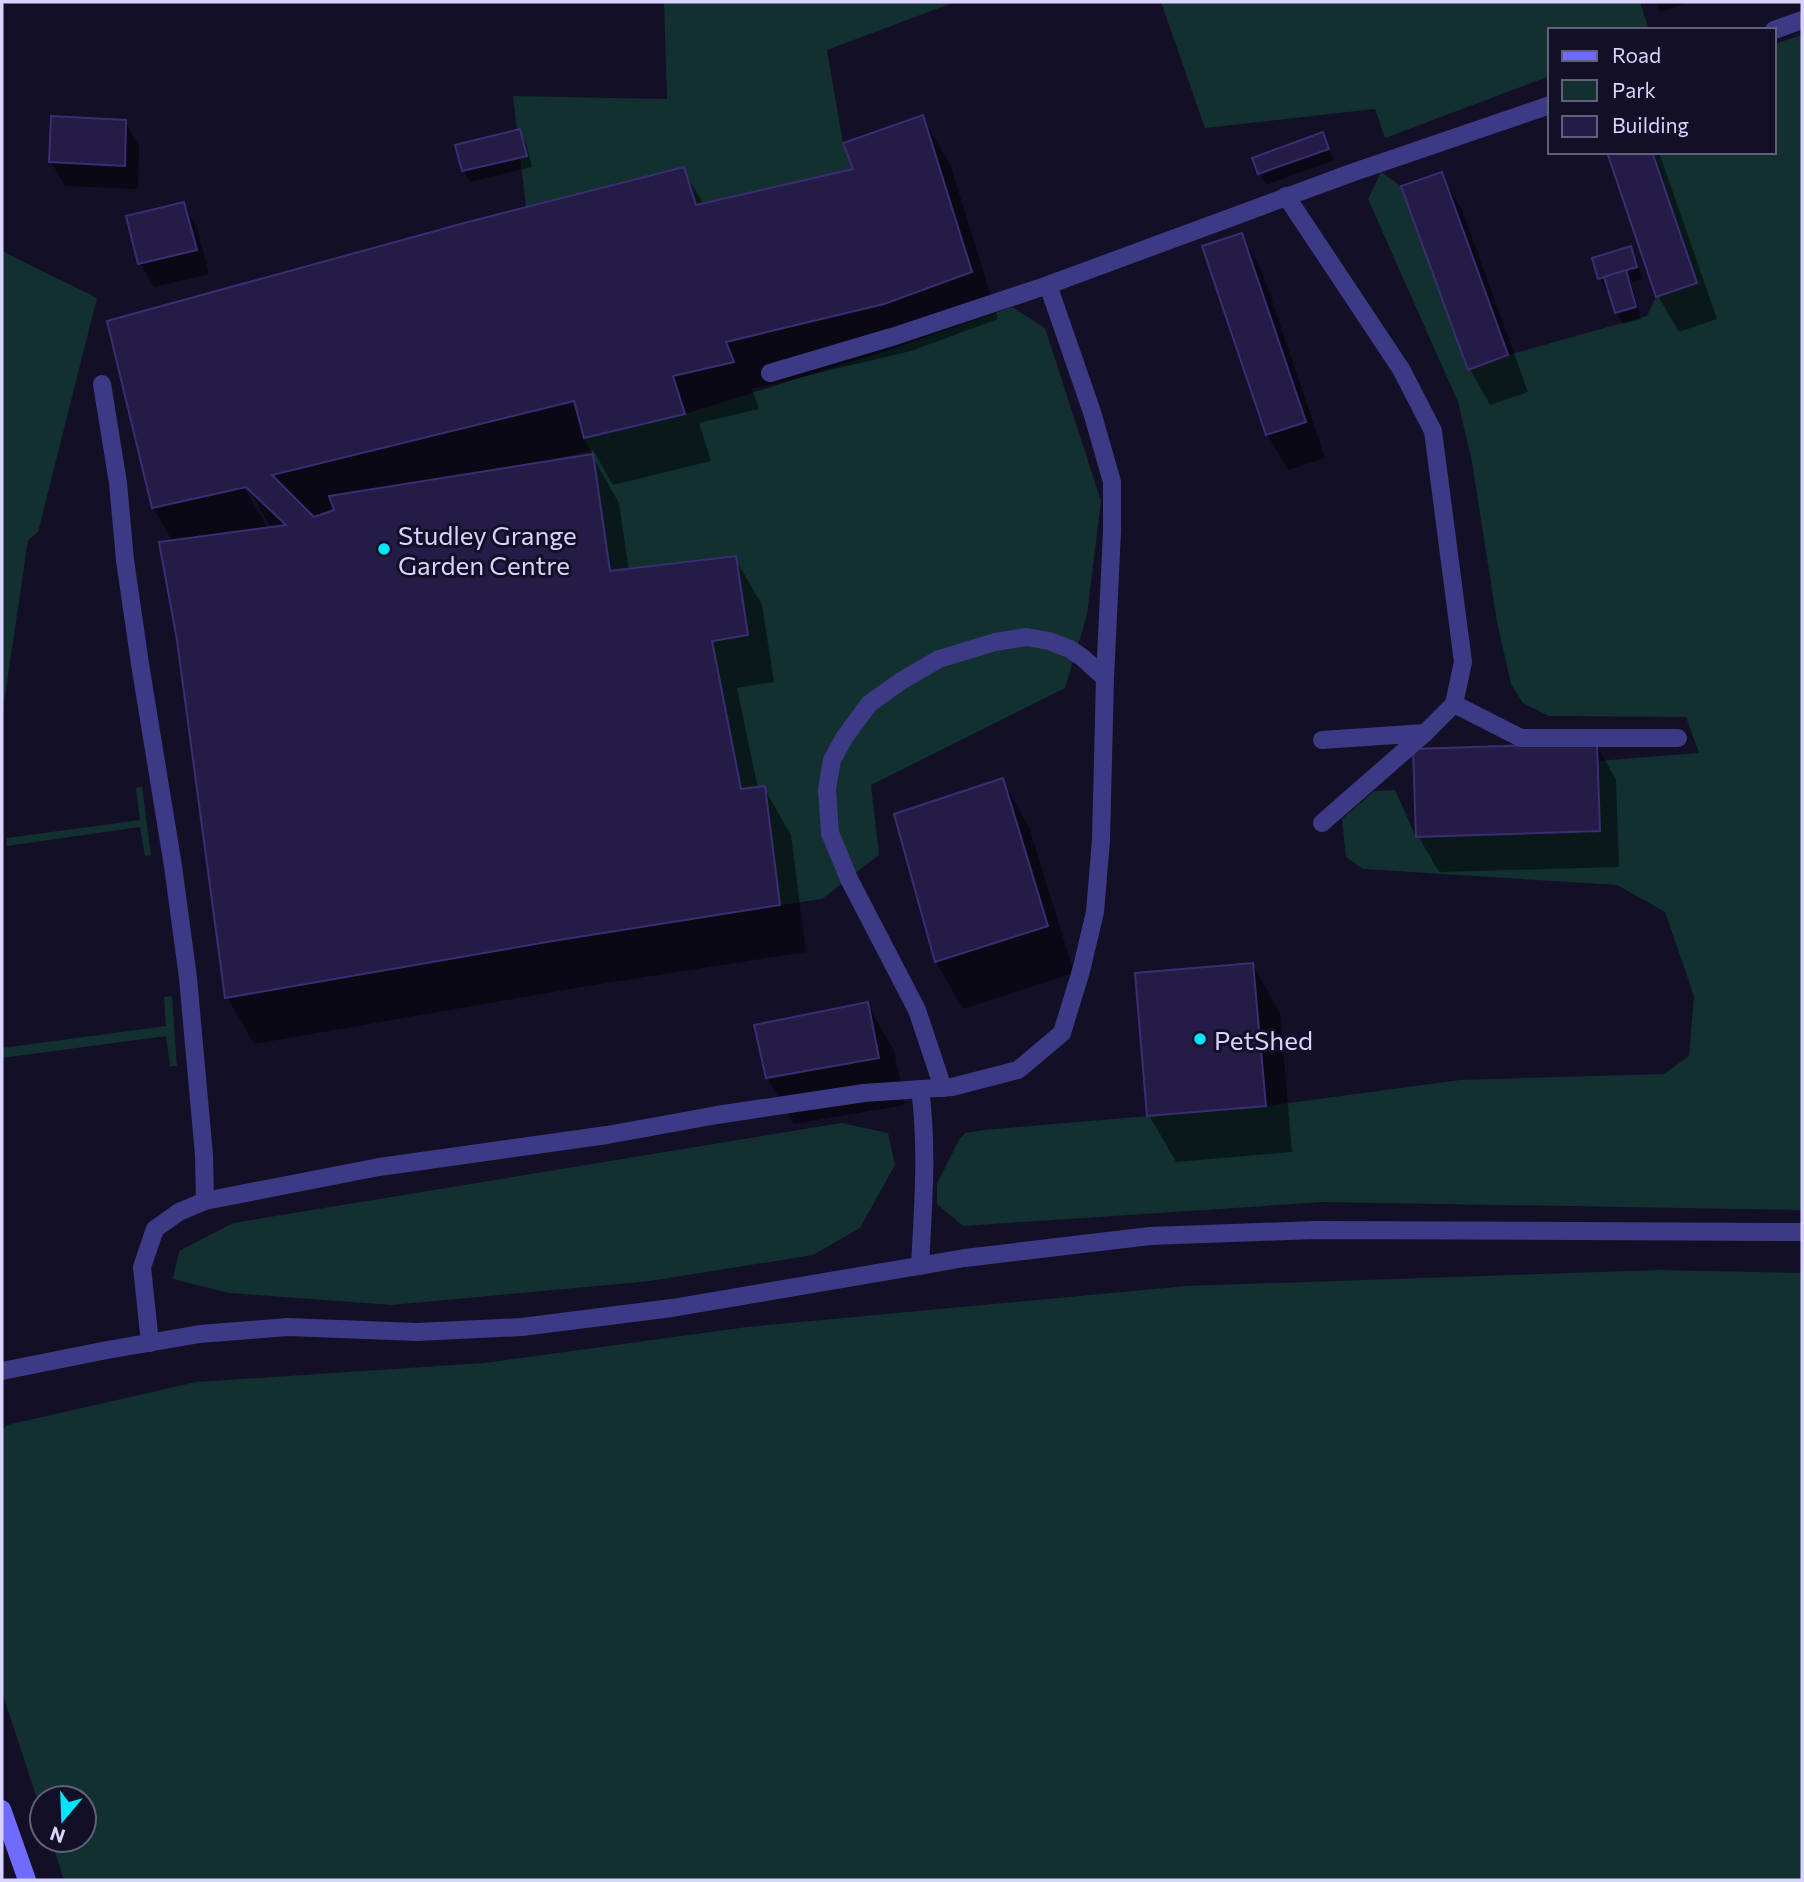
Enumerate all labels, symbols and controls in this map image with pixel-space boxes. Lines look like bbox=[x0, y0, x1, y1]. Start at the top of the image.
legend bbox=[1548, 28, 1776, 154]
text: Road bbox=[1612, 42, 1661, 67]
text: Park bbox=[1612, 77, 1656, 102]
text: Building bbox=[1612, 112, 1689, 137]
place label: Studley Grange Garden Centre bbox=[398, 519, 577, 580]
marker: Studley Grange Garden Centre bbox=[376, 541, 392, 557]
place label: PetShed bbox=[1214, 1024, 1313, 1055]
marker: PetShed bbox=[1192, 1031, 1208, 1047]
north arrow bbox=[28, 1784, 98, 1854]
text: N bbox=[47, 1822, 68, 1849]

